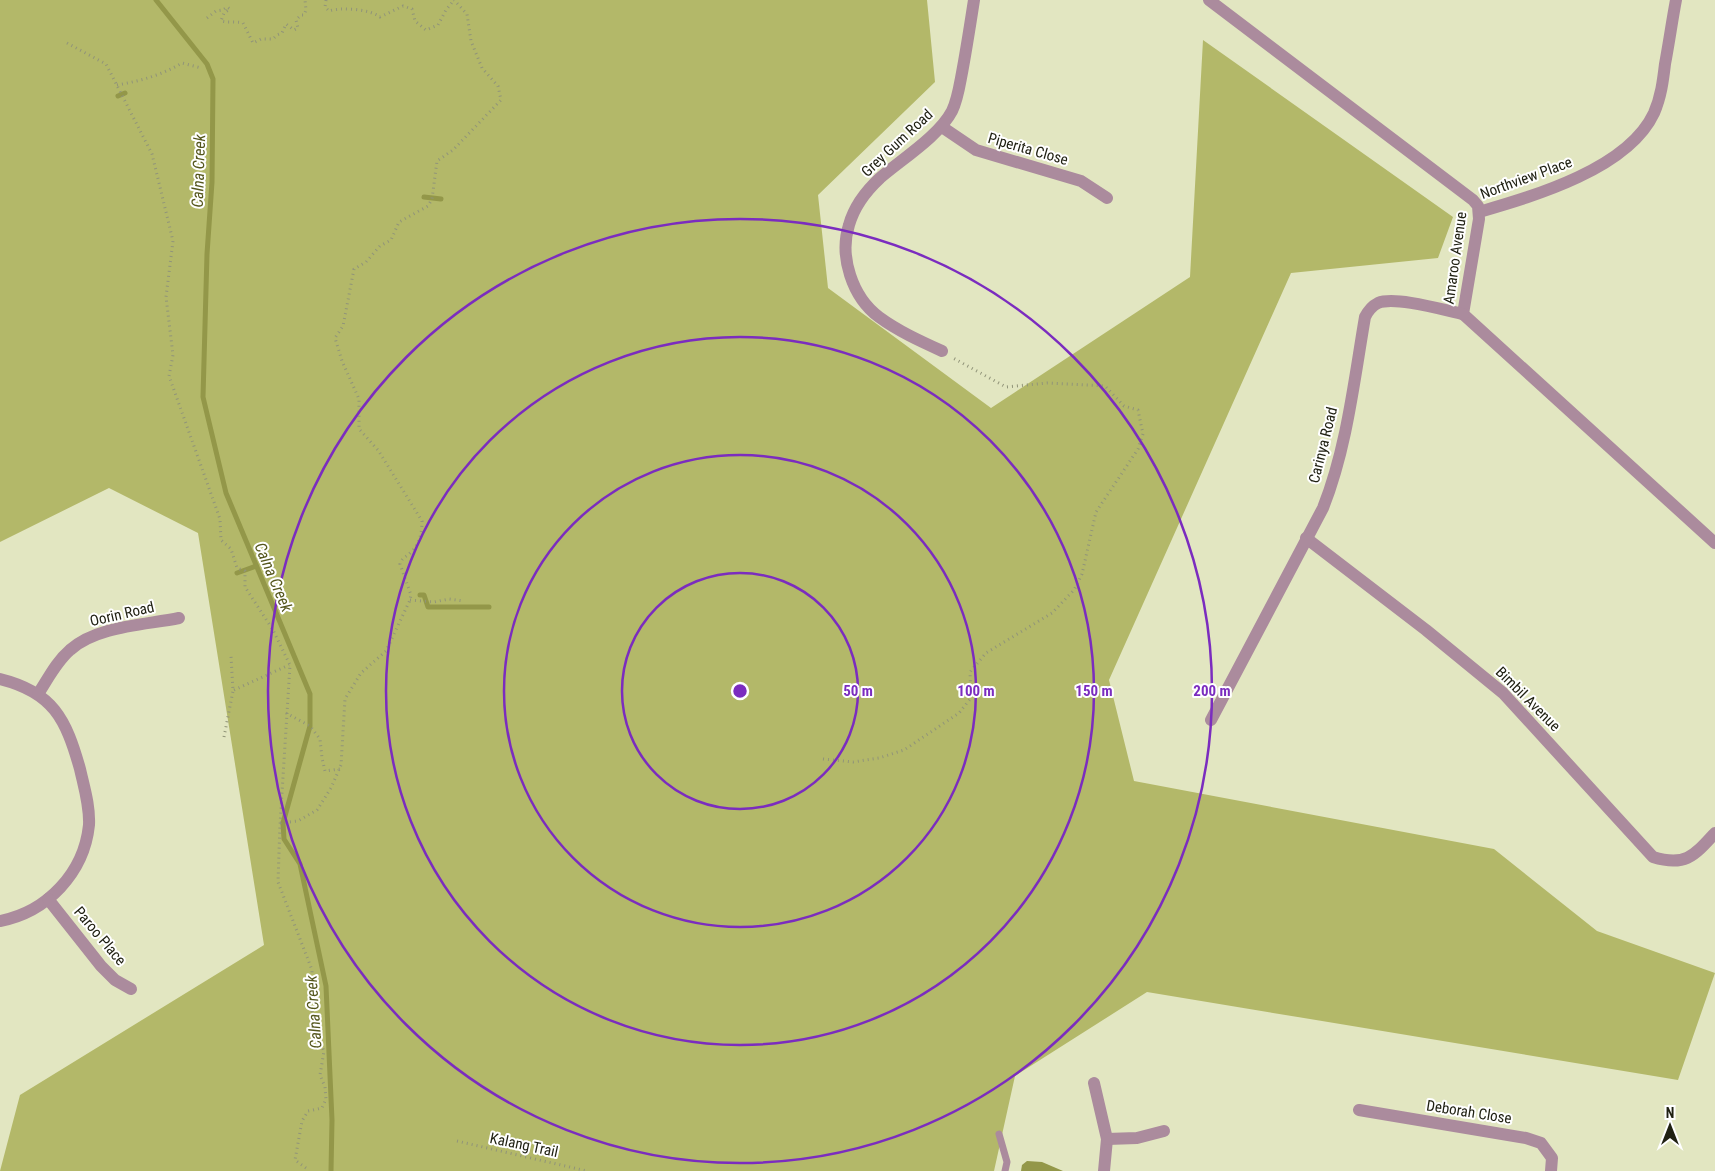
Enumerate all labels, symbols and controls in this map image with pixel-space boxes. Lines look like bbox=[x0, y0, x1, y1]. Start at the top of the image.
street label: Grey Gum Road bbox=[858, 105, 936, 181]
street label: Piperita Close bbox=[986, 129, 1070, 169]
water label: Calna Creek bbox=[188, 133, 209, 208]
street label: Northview Place bbox=[1478, 153, 1574, 203]
street label: Amaroo Avenue bbox=[1440, 211, 1470, 305]
street label: Carinya Road bbox=[1305, 405, 1341, 485]
water label: Calna Creek bbox=[250, 540, 297, 616]
street label: Oorin Road bbox=[88, 598, 156, 630]
street label: Bimbil Avenue bbox=[1492, 663, 1564, 735]
centre of rings bbox=[731, 682, 749, 700]
text: 50 m bbox=[843, 682, 873, 700]
text: 100 m bbox=[957, 682, 995, 700]
text: 150 m bbox=[1075, 682, 1113, 700]
text: 200 m bbox=[1193, 682, 1231, 700]
street label: Paroo Place bbox=[70, 903, 130, 969]
water label: Calna Creek bbox=[301, 974, 326, 1049]
street label: Deborah Close bbox=[1425, 1096, 1513, 1128]
north arrow bbox=[1645, 1101, 1695, 1151]
text: N bbox=[1666, 1105, 1674, 1121]
street label: Kalang Trail bbox=[488, 1129, 560, 1161]

